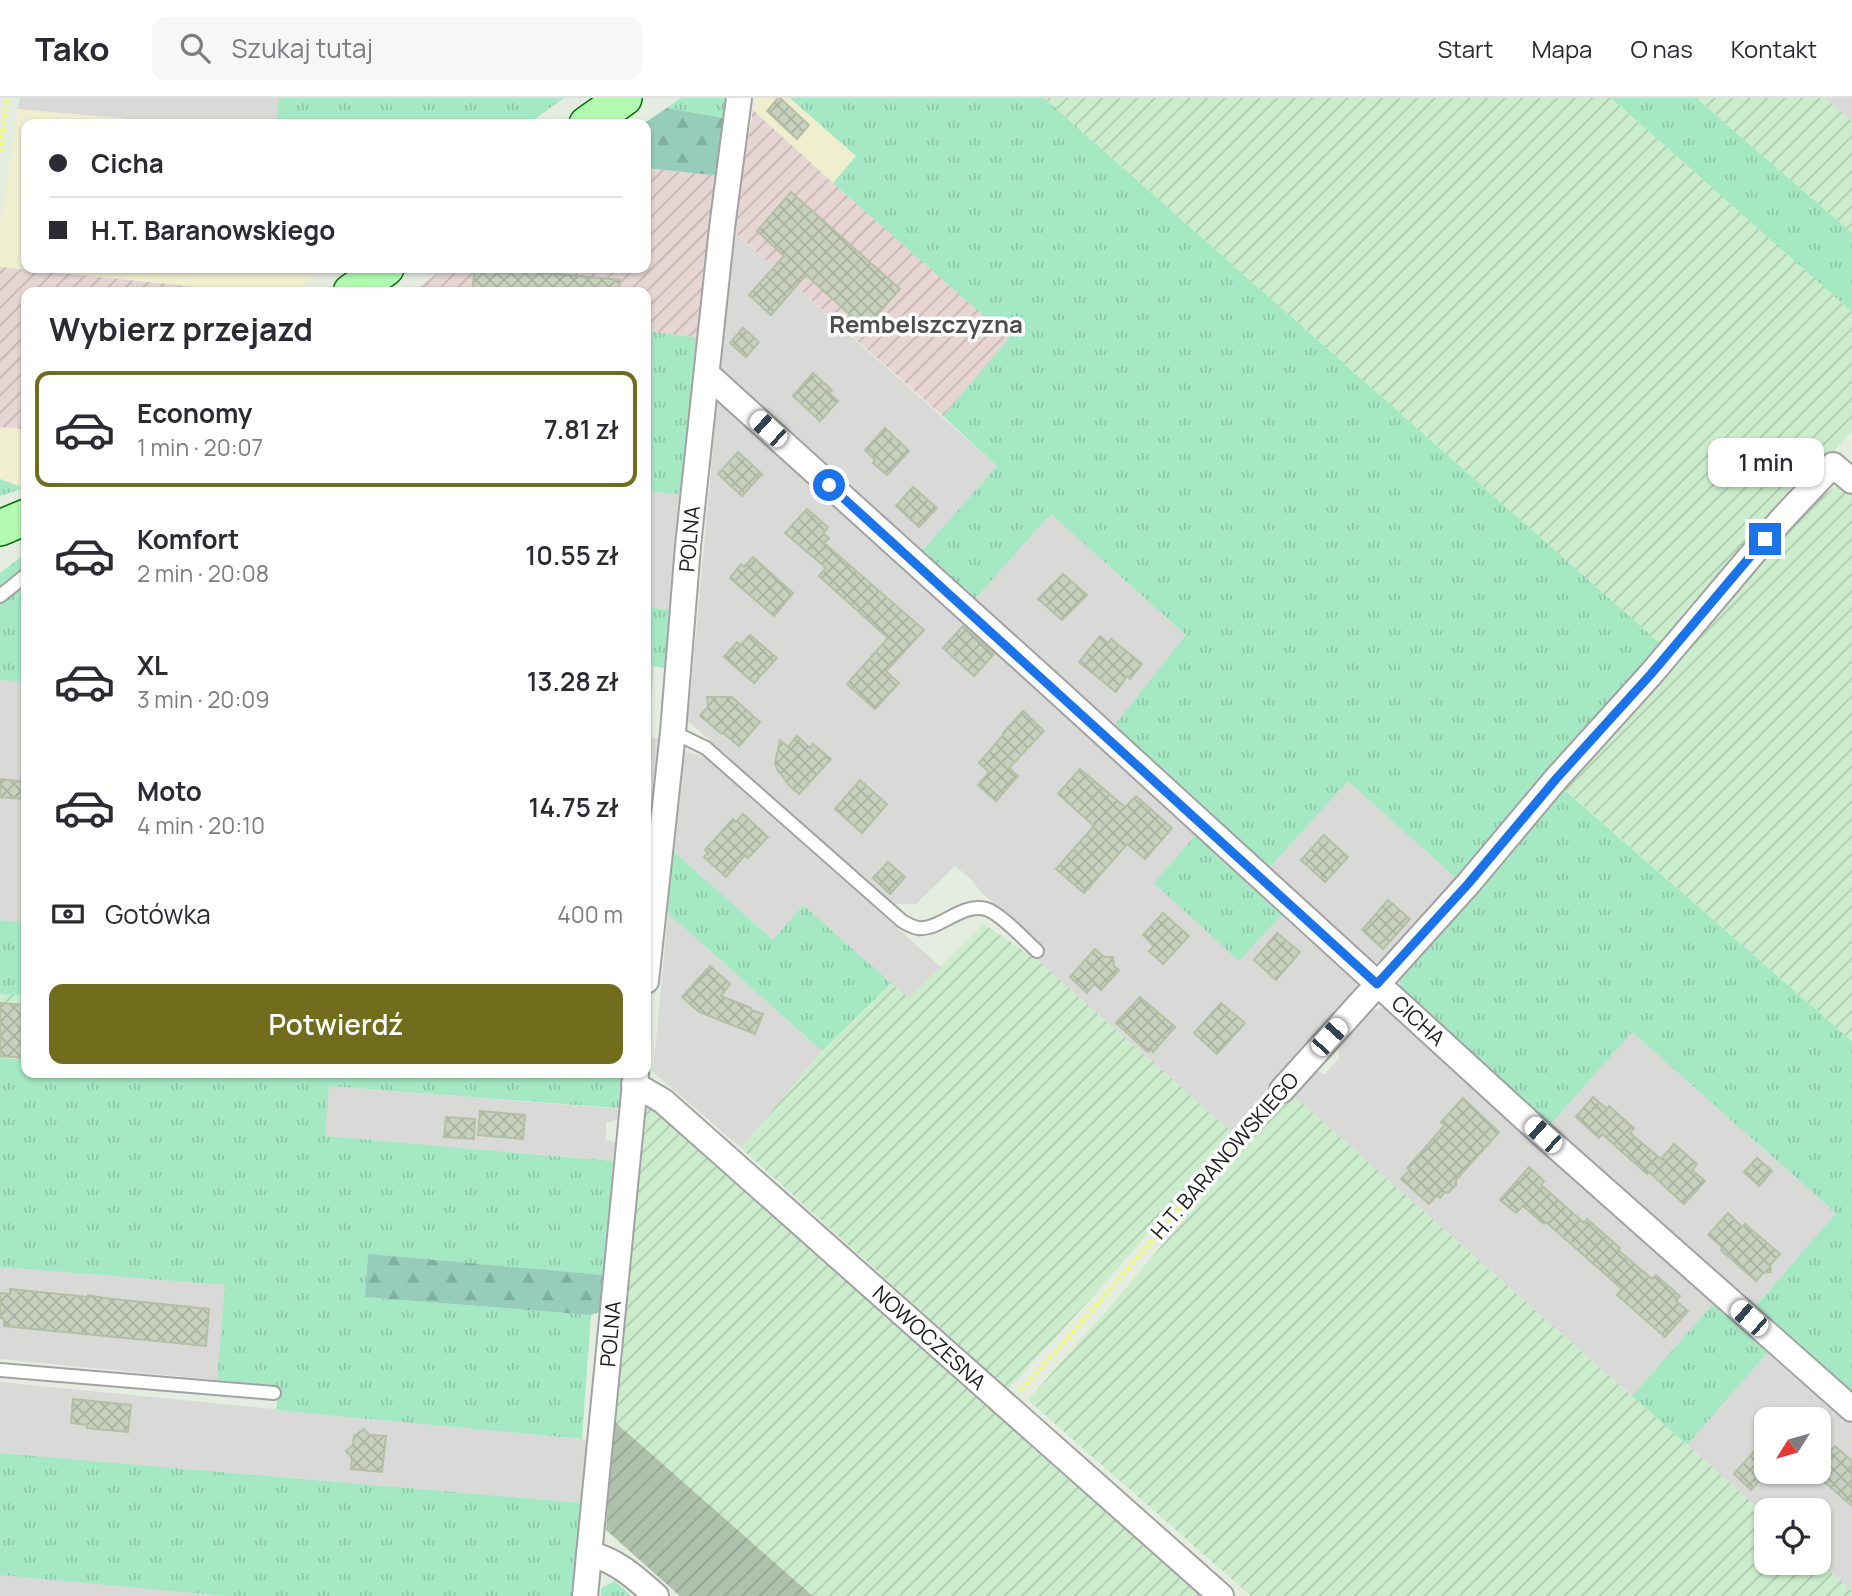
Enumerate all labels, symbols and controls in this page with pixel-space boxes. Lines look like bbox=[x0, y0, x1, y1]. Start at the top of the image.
search box bbox=[152, 17, 642, 80]
text: Tako bbox=[35, 26, 110, 71]
icon: search bbox=[176, 29, 214, 67]
text: Szukaj tutaj bbox=[232, 30, 373, 66]
text: Start bbox=[1437, 32, 1493, 65]
text: Mapa bbox=[1531, 32, 1592, 65]
text: O nas bbox=[1630, 32, 1693, 65]
text: Kontakt bbox=[1731, 32, 1817, 65]
text: Cicha bbox=[91, 145, 164, 181]
text: H.T. Baranowskiego bbox=[91, 212, 335, 248]
text: Wybierz przejazd bbox=[49, 307, 313, 351]
district label: Rembelszczyzna bbox=[829, 307, 1023, 340]
text: Economy bbox=[137, 395, 252, 431]
icon: car bbox=[53, 398, 116, 461]
car bbox=[746, 407, 791, 451]
text: 7.81 zł bbox=[544, 411, 619, 447]
text: 1 min · 20:07 bbox=[137, 431, 263, 463]
callout: 1 min bbox=[1707, 438, 1823, 486]
text: 1 min bbox=[1739, 446, 1793, 478]
route start bbox=[813, 469, 845, 501]
street label: POLNA bbox=[672, 505, 706, 573]
text: Komfort bbox=[137, 521, 239, 557]
route end bbox=[1749, 523, 1781, 555]
icon: car bbox=[53, 524, 116, 587]
text: 10.55 zł bbox=[525, 537, 619, 573]
text: 2 min · 20:08 bbox=[137, 557, 269, 589]
text: XL bbox=[137, 647, 168, 683]
icon: car bbox=[53, 650, 116, 713]
text: 13.28 zł bbox=[527, 663, 619, 699]
text: 3 min · 20:09 bbox=[137, 683, 270, 715]
text: Moto bbox=[137, 773, 202, 809]
icon: car bbox=[53, 776, 116, 839]
text: 14.75 zł bbox=[528, 789, 619, 825]
text: 4 min · 20:10 bbox=[137, 809, 265, 841]
icon: cash bbox=[49, 895, 87, 933]
text: Gotówka bbox=[105, 896, 211, 932]
text: 400 m bbox=[557, 898, 623, 930]
button: Potwierdź bbox=[49, 984, 623, 1064]
street label: CICHA bbox=[1386, 989, 1451, 1052]
car bbox=[1308, 1014, 1351, 1060]
street label: H.T. BARANOWSKIEGO bbox=[1144, 1066, 1304, 1245]
car bbox=[1521, 1113, 1566, 1157]
street label: NOWOCZESNA bbox=[867, 1279, 992, 1396]
car bbox=[1727, 1296, 1772, 1340]
street label: POLNA bbox=[593, 1300, 627, 1368]
north arrow bbox=[1754, 1407, 1830, 1484]
map controls bbox=[1754, 1407, 1831, 1575]
button: locate bbox=[1754, 1498, 1831, 1575]

